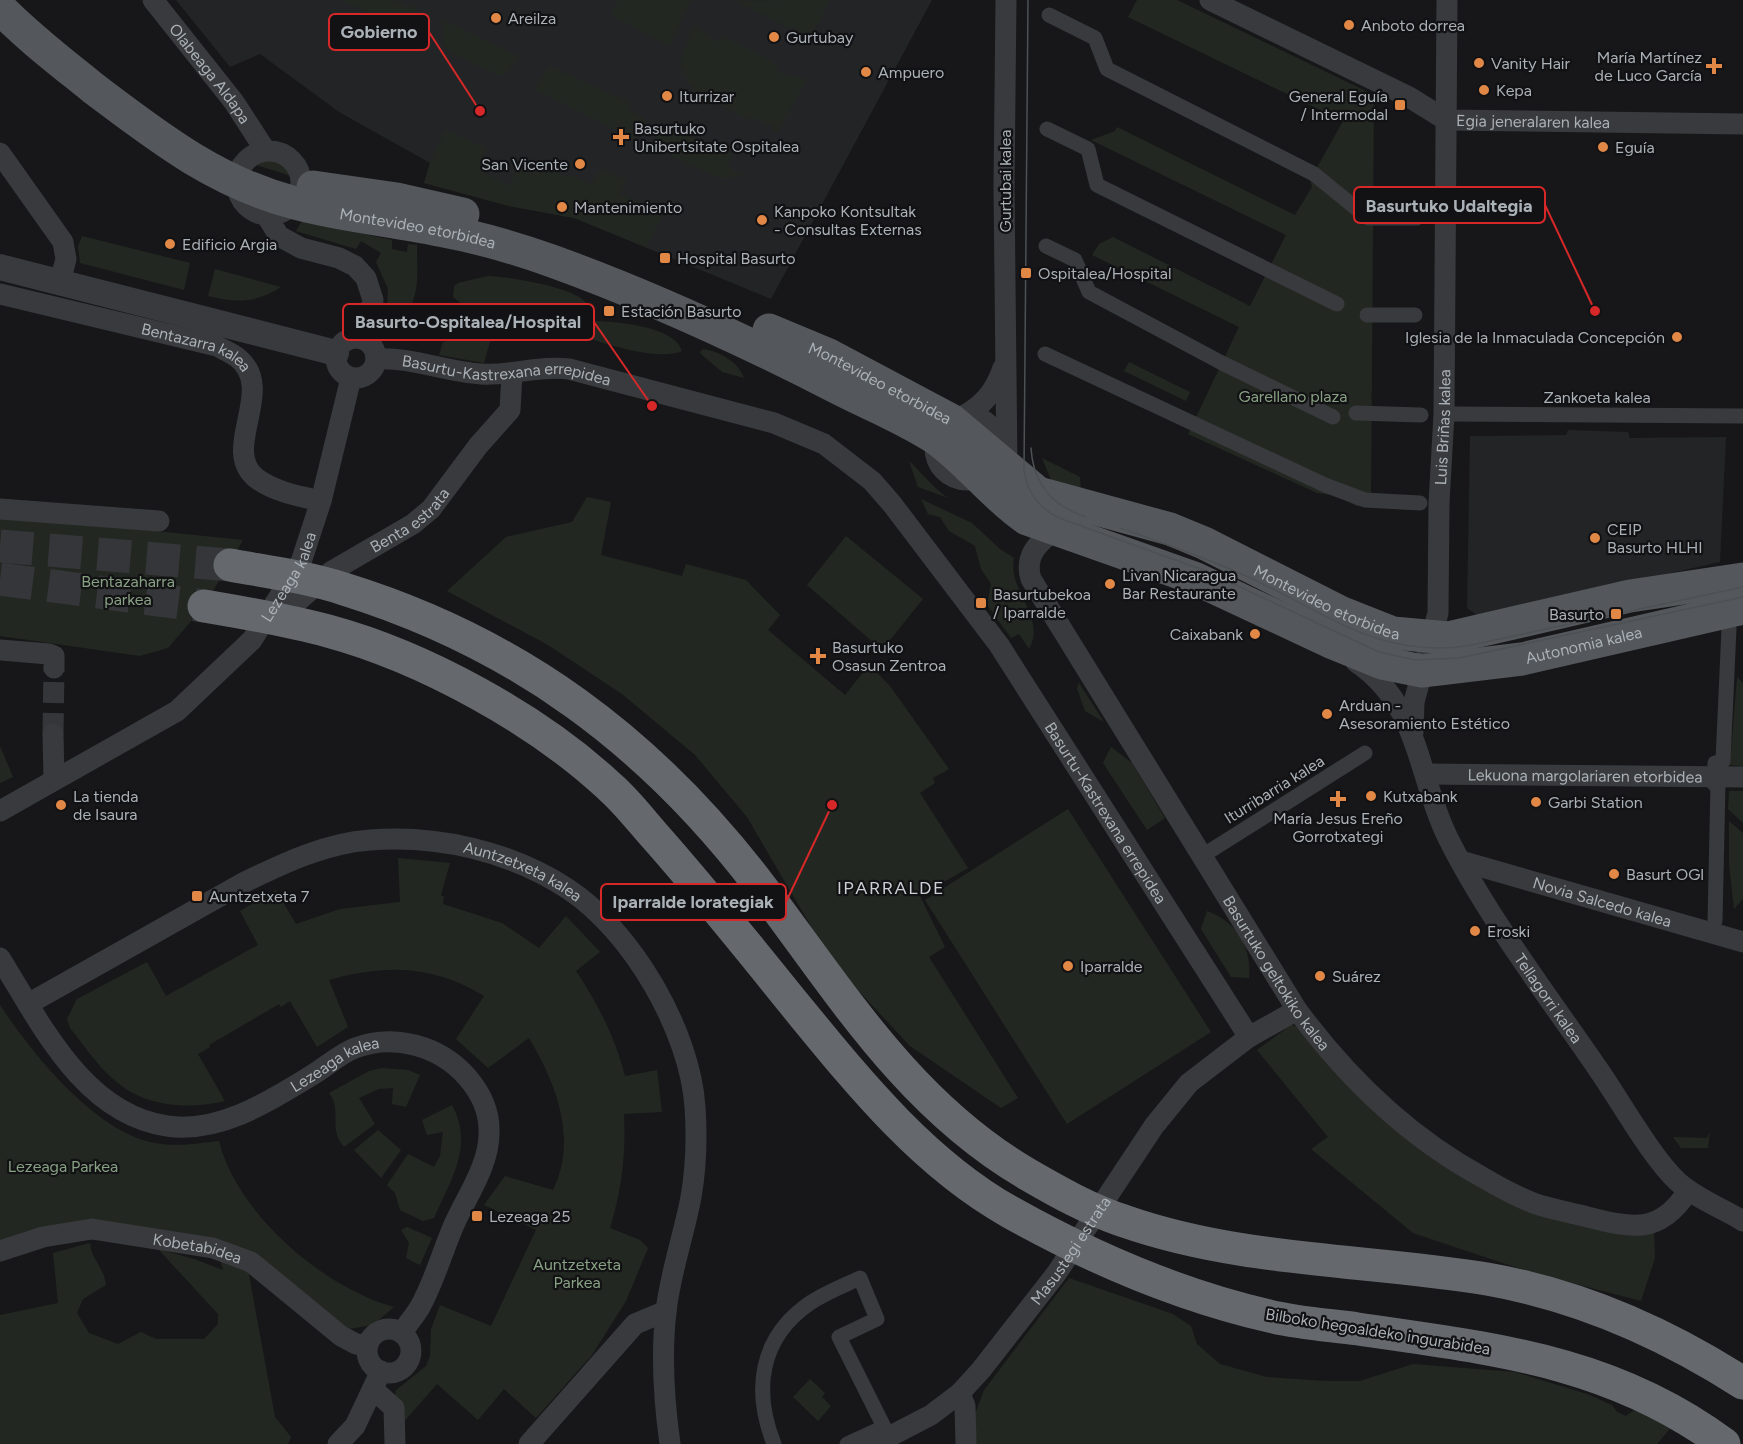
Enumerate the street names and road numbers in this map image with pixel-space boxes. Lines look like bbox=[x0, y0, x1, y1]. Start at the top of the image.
street label: Olabeaga Aldapa bbox=[165, 20, 254, 127]
street label: Egia jeneralaren kalea bbox=[1456, 111, 1610, 132]
street label: Gurtubai kalea bbox=[996, 130, 1015, 232]
street label: Montevideo etorbidea bbox=[338, 204, 498, 253]
street label: Bentazarra kalea bbox=[139, 319, 255, 375]
street label: Montevideo etorbidea bbox=[805, 338, 954, 428]
street label: Basurtu-Kastrexana errepidea bbox=[401, 351, 613, 390]
street label: Luis Briñas kalea bbox=[1431, 369, 1454, 486]
street label: Zankoeta kalea bbox=[1543, 388, 1651, 407]
street label: Benta estrata bbox=[367, 484, 453, 557]
street label: Lezeaga kalea bbox=[257, 530, 320, 625]
street label: Montevideo etorbidea bbox=[1251, 561, 1400, 644]
street label: Autonomia kalea bbox=[1524, 623, 1644, 668]
street label: Basurtu-Kastrexana errepidea bbox=[1041, 719, 1170, 907]
street label: Iturribarria kalea bbox=[1221, 751, 1328, 828]
street label: Lekuona margolariaren etorbidea bbox=[1467, 765, 1703, 787]
street label: Auntzetxeta kalea bbox=[462, 838, 585, 906]
street label: Novia Salcedo kalea bbox=[1531, 873, 1674, 931]
street label: Basurtuko geltokiko kalea bbox=[1219, 892, 1334, 1054]
street label: Tellagorri kalea bbox=[1510, 950, 1586, 1047]
street label: Lezeaga kalea bbox=[287, 1033, 380, 1096]
street label: Masustegi estrata bbox=[1027, 1193, 1115, 1309]
street label: Kobetabidea bbox=[151, 1230, 244, 1268]
street label: Bilboko hegoaldeko ingurabidea bbox=[1264, 1304, 1492, 1359]

